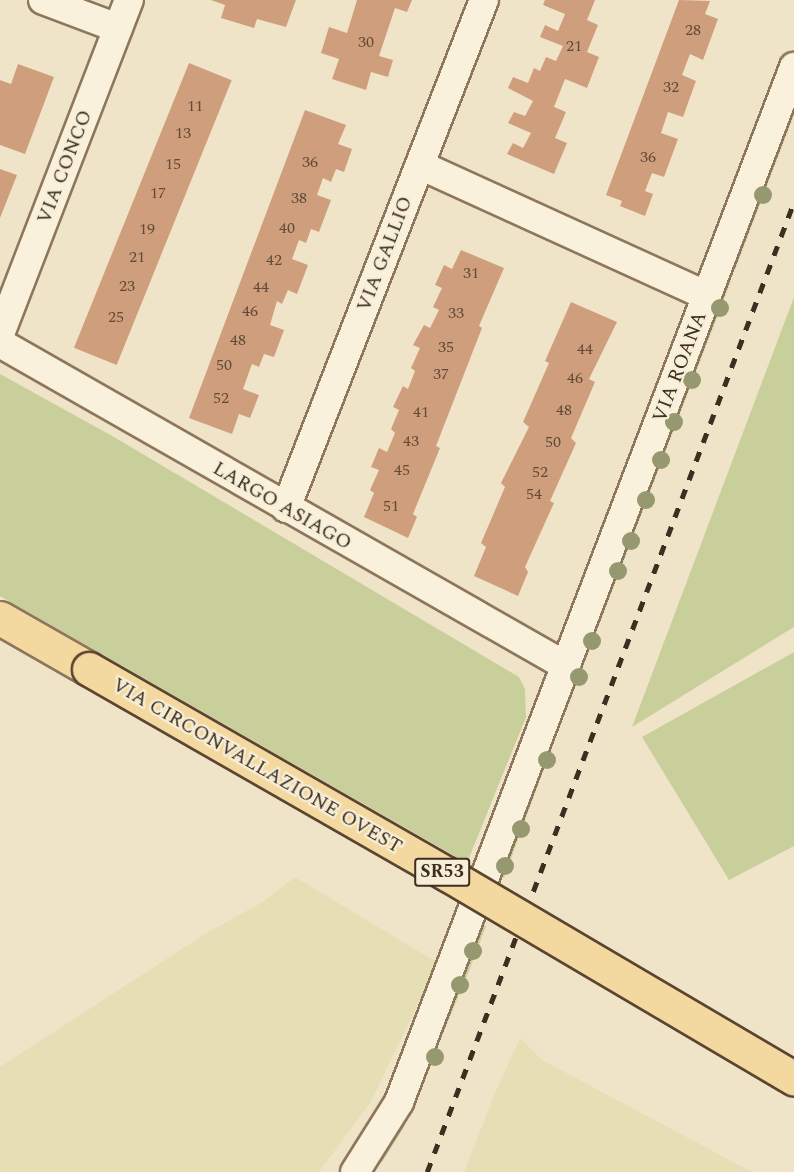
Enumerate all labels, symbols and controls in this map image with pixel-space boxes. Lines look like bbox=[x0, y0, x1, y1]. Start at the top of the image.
house number: 28 bbox=[685, 20, 701, 40]
house number: 30 bbox=[358, 32, 374, 52]
house number: 21 bbox=[566, 36, 582, 56]
house number: 32 bbox=[663, 77, 679, 97]
house number: 11 bbox=[187, 96, 203, 116]
street label: VIA CONCO bbox=[32, 107, 98, 227]
house number: 13 bbox=[175, 123, 191, 143]
house number: 36 bbox=[640, 147, 656, 167]
house number: 36 bbox=[302, 152, 318, 172]
house number: 15 bbox=[165, 154, 181, 174]
house number: 17 bbox=[150, 183, 166, 203]
house number: 38 bbox=[291, 188, 307, 208]
street label: VIA GALLIO bbox=[352, 193, 418, 315]
house number: 40 bbox=[279, 218, 295, 238]
house number: 19 bbox=[139, 219, 155, 239]
house number: 21 bbox=[129, 247, 145, 267]
house number: 42 bbox=[266, 250, 282, 270]
house number: 31 bbox=[463, 263, 479, 283]
house number: 23 bbox=[119, 276, 135, 296]
house number: 44 bbox=[253, 277, 269, 297]
house number: 46 bbox=[242, 301, 258, 321]
house number: 33 bbox=[448, 303, 464, 323]
house number: 25 bbox=[108, 307, 124, 327]
street label: VIA ROANA bbox=[648, 308, 712, 426]
house number: 48 bbox=[230, 330, 246, 350]
house number: 35 bbox=[438, 337, 454, 357]
house number: 44 bbox=[577, 339, 593, 359]
house number: 50 bbox=[216, 355, 232, 375]
house number: 37 bbox=[433, 364, 449, 384]
house number: 46 bbox=[567, 368, 583, 388]
house number: 52 bbox=[213, 388, 229, 408]
house number: 48 bbox=[556, 400, 572, 420]
house number: 41 bbox=[413, 402, 429, 422]
house number: 43 bbox=[403, 431, 419, 451]
house number: 50 bbox=[545, 432, 561, 452]
street label: LARGO ASIAGO bbox=[208, 457, 356, 555]
house number: 45 bbox=[394, 460, 410, 480]
house number: 52 bbox=[532, 462, 548, 482]
house number: 54 bbox=[526, 484, 542, 504]
house number: 51 bbox=[383, 496, 399, 516]
street label: VIA CIRCONVALLAZIONE OVEST bbox=[108, 673, 406, 859]
road number: SR53 bbox=[414, 857, 470, 887]

